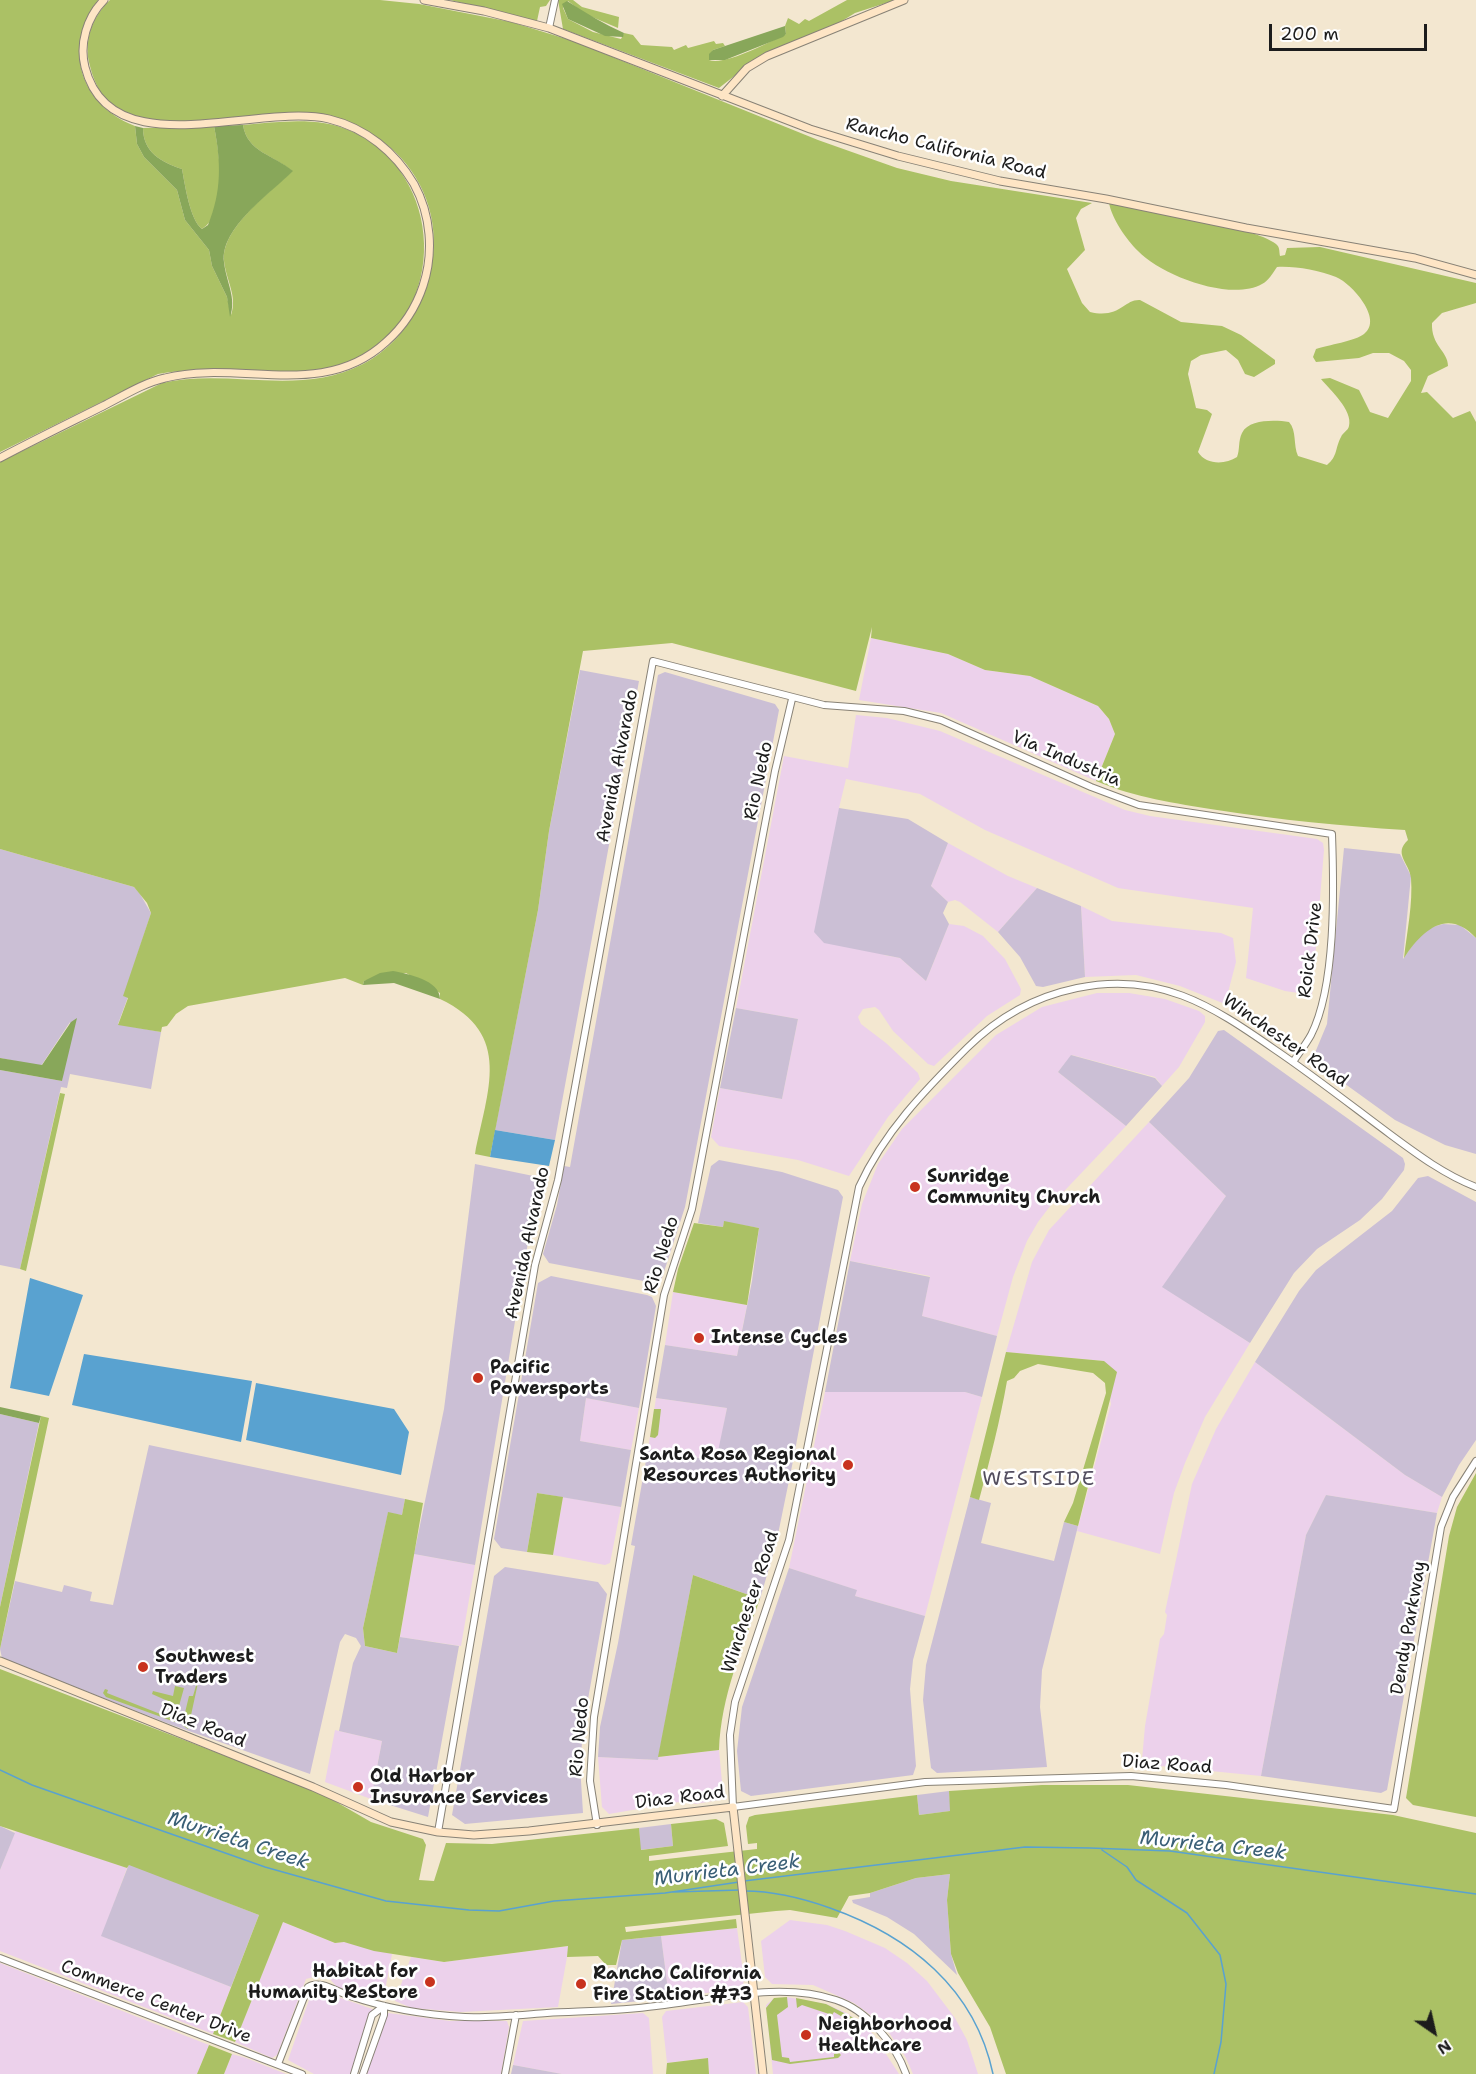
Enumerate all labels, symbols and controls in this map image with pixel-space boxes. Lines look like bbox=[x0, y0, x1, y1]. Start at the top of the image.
scale bar bbox=[1272, 12, 1430, 50]
text: 200 m bbox=[1280, 22, 1339, 46]
street label: Rancho California Road bbox=[844, 114, 1048, 184]
street label: Avenida Alvarado bbox=[593, 688, 643, 844]
street label: Via Industria bbox=[1008, 726, 1124, 792]
street label: Rio Nedo bbox=[740, 740, 778, 822]
street label: Roick Drive bbox=[1294, 901, 1328, 999]
street label: Winchester Road bbox=[1218, 990, 1352, 1092]
street label: Avenida Alvarado bbox=[501, 1165, 555, 1321]
place label: Sunridge Community Church bbox=[927, 1166, 1100, 1208]
marker: Sunridge Community Church bbox=[908, 1180, 922, 1194]
street label: Rio Nedo bbox=[640, 1214, 684, 1296]
place label: Intense Cycles bbox=[711, 1327, 848, 1349]
marker: Intense Cycles bbox=[692, 1331, 706, 1345]
place label: Pacific Powersports bbox=[490, 1357, 609, 1400]
marker: Pacific Powersports bbox=[471, 1371, 485, 1385]
place label: Santa Rosa Regional Resources Authority bbox=[639, 1444, 836, 1486]
marker: Santa Rosa Regional Resources Authority bbox=[841, 1458, 855, 1472]
district label: WESTSIDE bbox=[982, 1468, 1096, 1492]
street label: Winchester Road bbox=[718, 1528, 784, 1676]
street label: Dendy Parkway bbox=[1387, 1559, 1431, 1697]
place label: Southwest Traders bbox=[155, 1646, 254, 1688]
marker: Southwest Traders bbox=[136, 1660, 150, 1674]
street label: Rio Nedo bbox=[566, 1696, 594, 1778]
street label: Diaz Road bbox=[157, 1699, 249, 1753]
street label: Diaz Road bbox=[1121, 1751, 1213, 1779]
place label: Old Harbor Insurance Services bbox=[370, 1766, 548, 1808]
marker: Old Harbor Insurance Services bbox=[351, 1780, 365, 1794]
street label: Diaz Road bbox=[634, 1782, 726, 1814]
water label: Murrieta Creek bbox=[164, 1807, 312, 1875]
water label: Murrieta Creek bbox=[1139, 1826, 1287, 1866]
water label: Murrieta Creek bbox=[653, 1850, 801, 1892]
street label: Commerce Center Drive bbox=[58, 1956, 254, 2048]
place label: Habitat for Humanity ReStore bbox=[248, 1961, 418, 2004]
place label: Rancho California Fire Station #73 bbox=[593, 1963, 761, 2006]
marker: Habitat for Humanity ReStore bbox=[423, 1975, 437, 1989]
marker: Rancho California Fire Station #73 bbox=[574, 1977, 588, 1991]
north arrow bbox=[1404, 2002, 1464, 2062]
place label: Neighborhood Healthcare bbox=[818, 2014, 952, 2056]
marker: Neighborhood Healthcare bbox=[799, 2028, 813, 2042]
text: N bbox=[1433, 2035, 1455, 2060]

